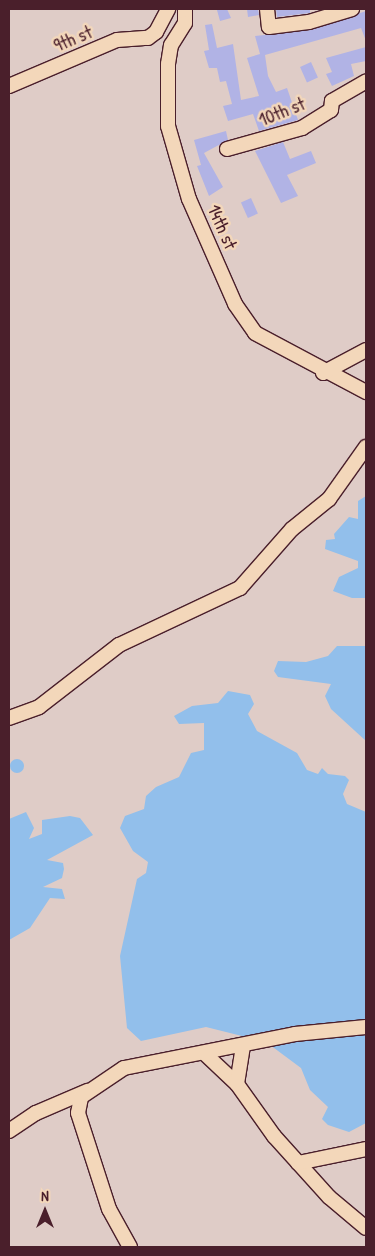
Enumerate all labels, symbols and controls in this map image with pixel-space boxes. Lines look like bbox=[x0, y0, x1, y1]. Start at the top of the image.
street label: 9th st bbox=[50, 21, 96, 57]
street label: 10th st bbox=[255, 92, 309, 132]
street label: 14th st bbox=[202, 201, 242, 253]
north arrow bbox=[20, 1186, 70, 1236]
text: N bbox=[41, 1186, 49, 1205]

